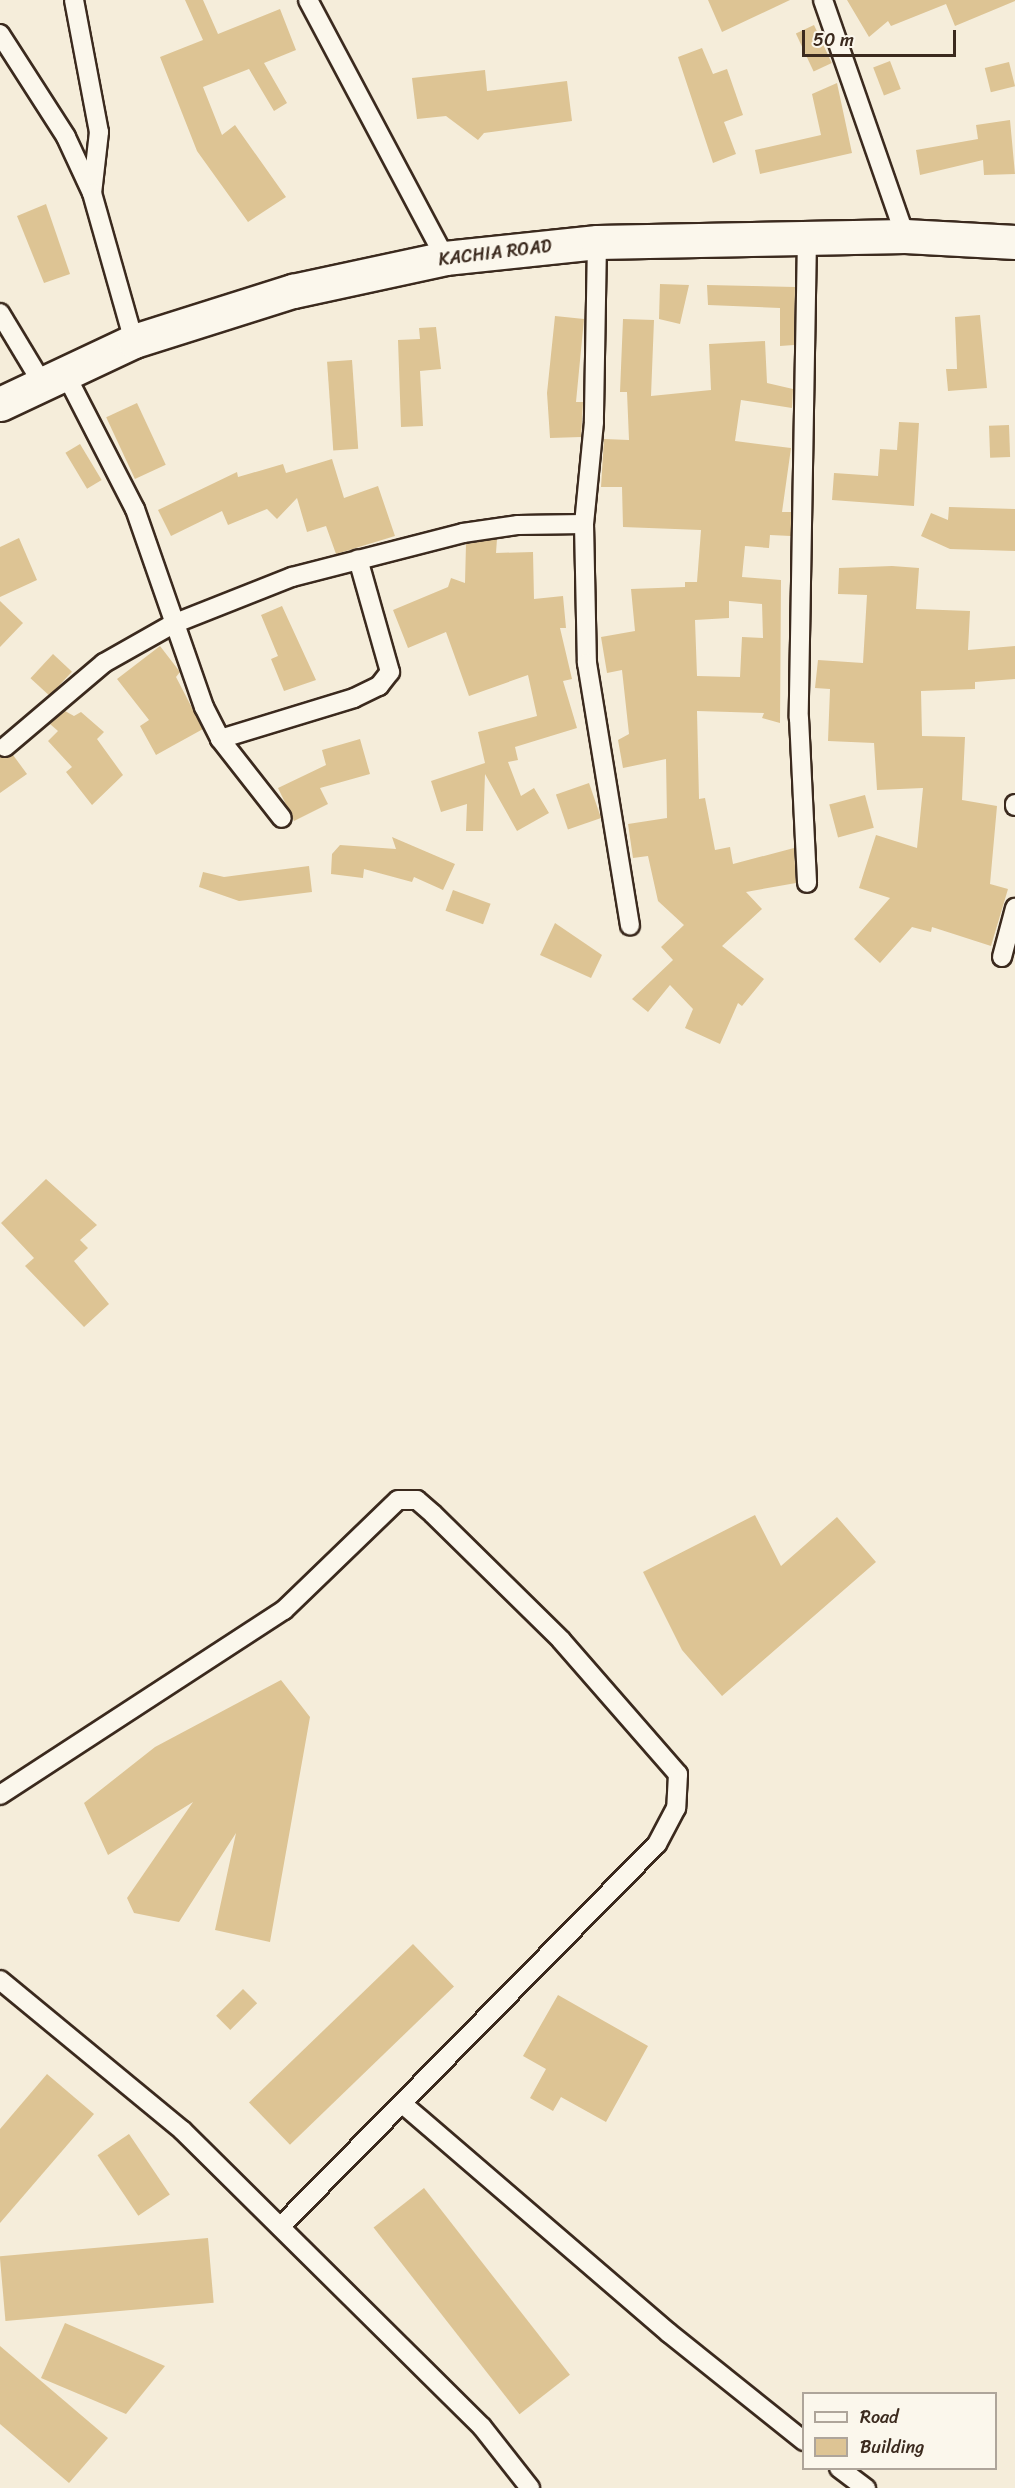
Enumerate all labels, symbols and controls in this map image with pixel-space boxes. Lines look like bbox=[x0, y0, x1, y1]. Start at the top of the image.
scale bar bbox=[805, 18, 960, 56]
text: 50 m bbox=[813, 24, 854, 56]
street label: KACHIA ROAD bbox=[437, 235, 553, 271]
legend bbox=[802, 2392, 997, 2470]
text: Road bbox=[860, 2401, 899, 2433]
text: Building bbox=[860, 2431, 924, 2463]

